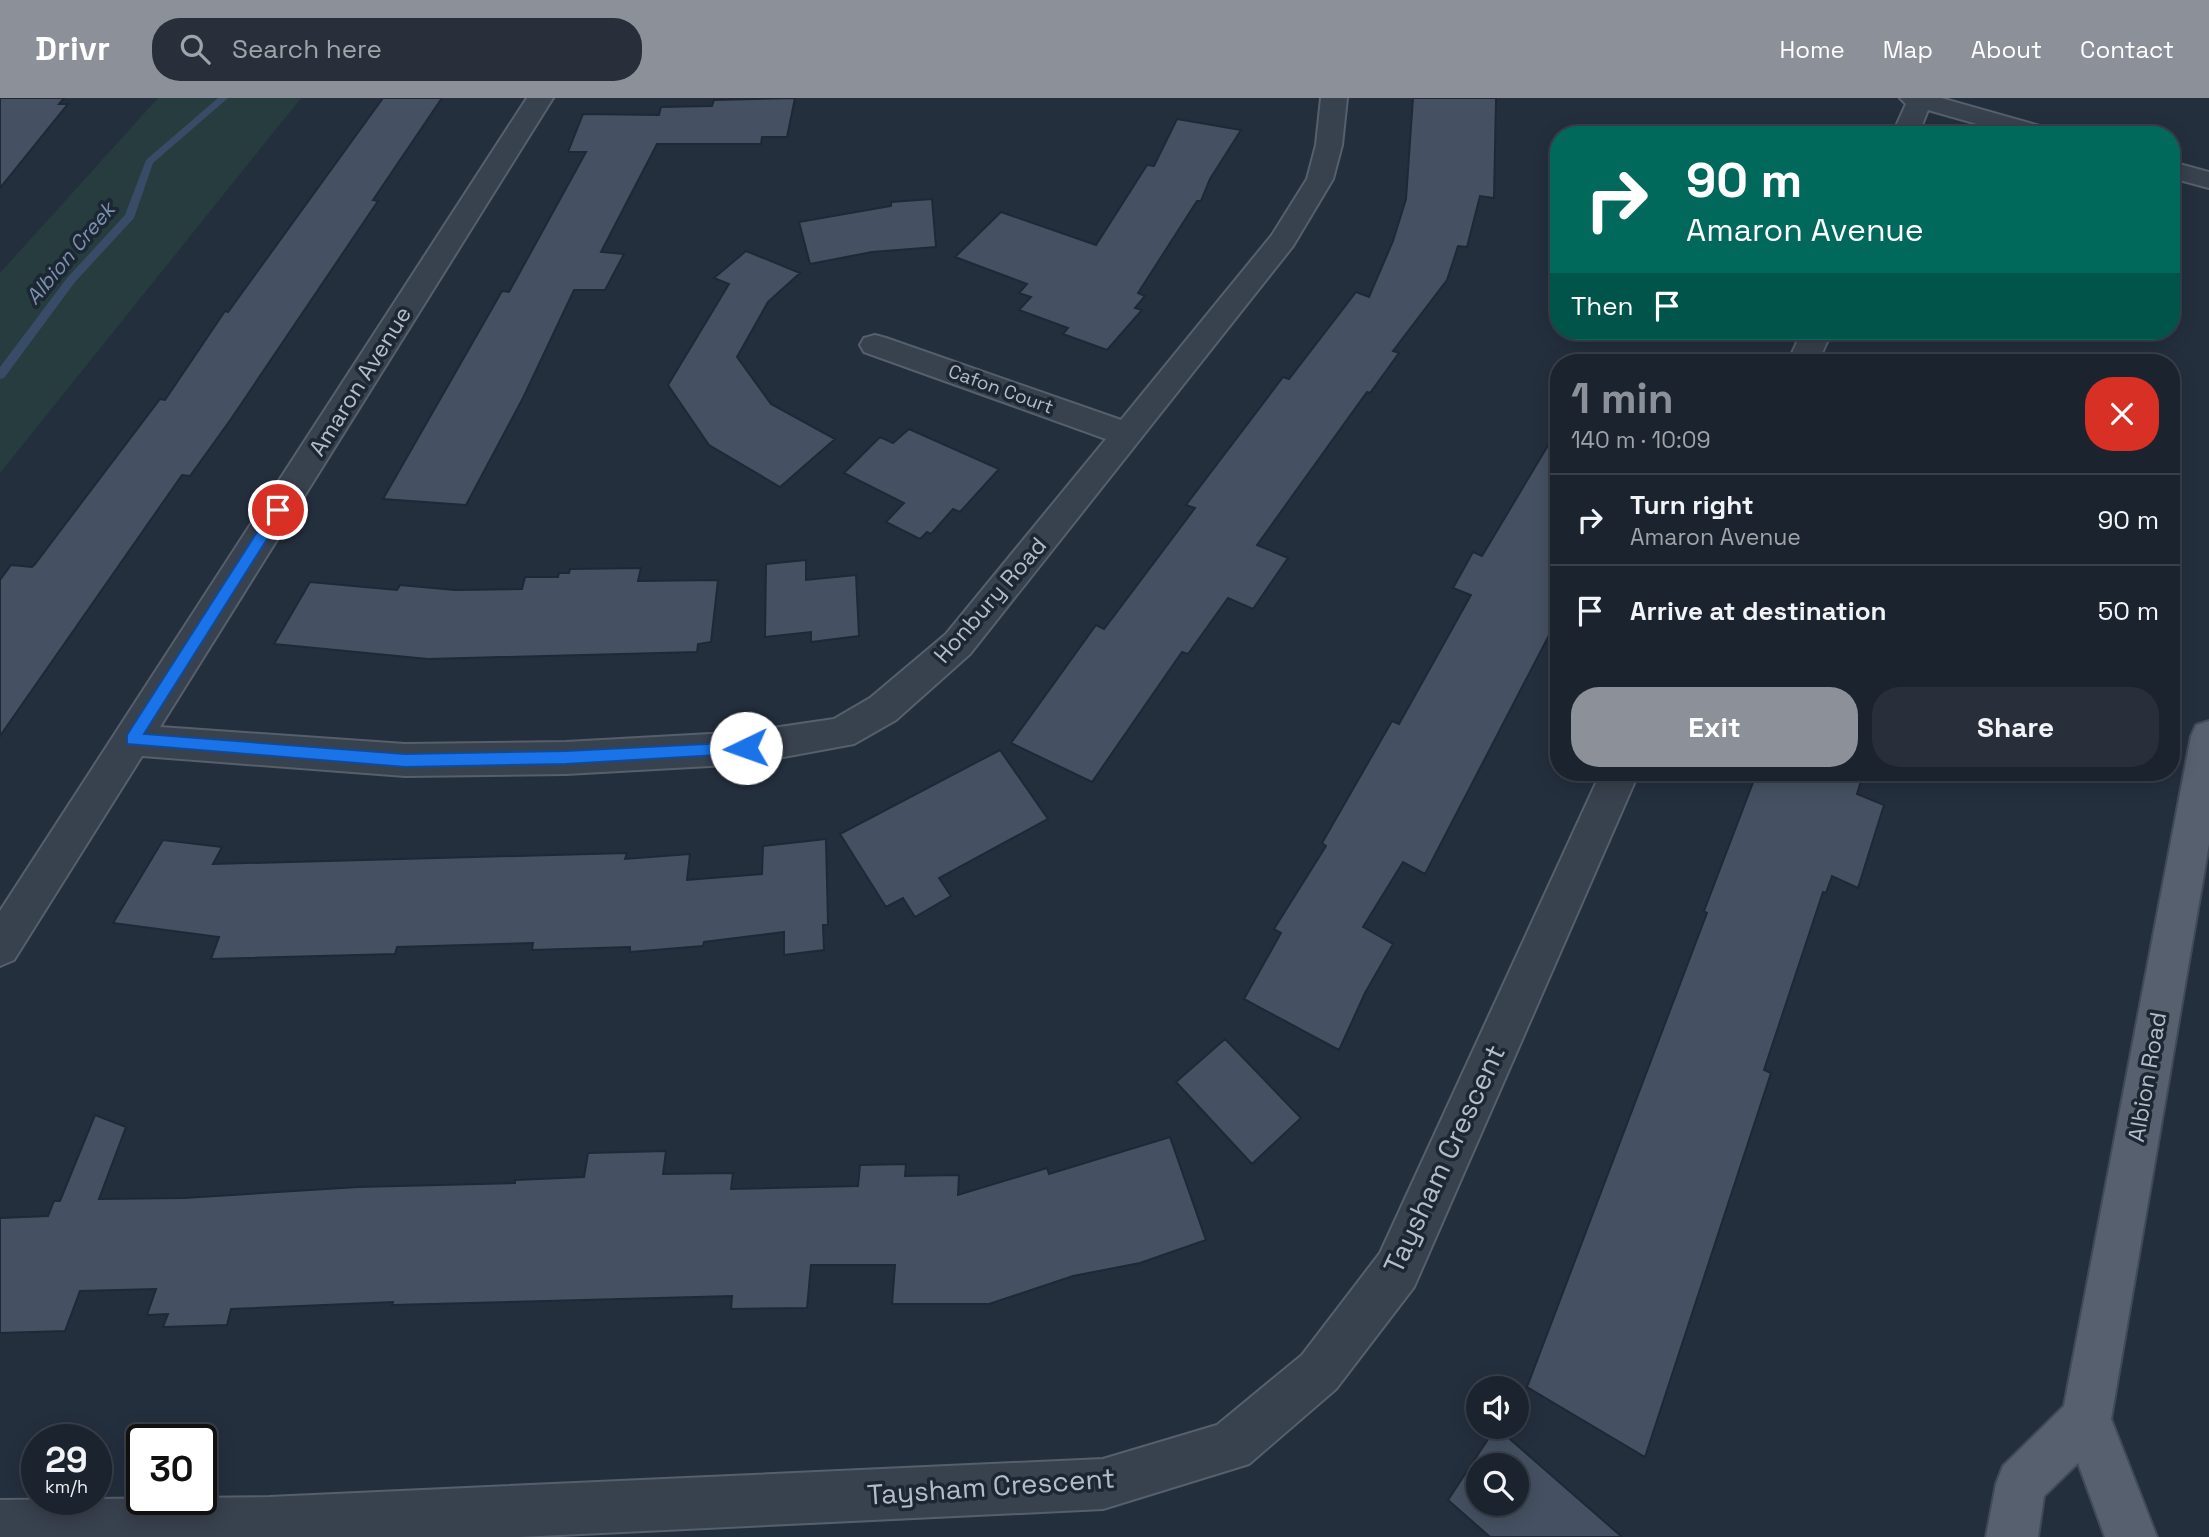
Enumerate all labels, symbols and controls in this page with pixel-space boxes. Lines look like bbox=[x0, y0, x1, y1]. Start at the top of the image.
search box bbox=[152, 18, 642, 81]
text: Drivr bbox=[35, 28, 110, 70]
icon: search bbox=[176, 30, 214, 68]
text: Search here bbox=[232, 32, 382, 66]
text: Home bbox=[1779, 34, 1845, 65]
text: Map bbox=[1883, 34, 1933, 65]
text: About bbox=[1971, 34, 2042, 65]
text: Contact bbox=[2080, 34, 2174, 65]
text: 90 m bbox=[1686, 149, 1802, 211]
icon: right bbox=[1571, 154, 1662, 245]
water label: Albion Creek bbox=[19, 194, 122, 310]
text: Amaron Avenue bbox=[1686, 210, 1924, 250]
icon: arrive bbox=[1648, 287, 1686, 325]
text: Then bbox=[1571, 289, 1634, 323]
street label: Amaron Avenue bbox=[302, 301, 418, 461]
street label: Cafon Court bbox=[945, 358, 1057, 420]
text: 1 min bbox=[1571, 372, 1674, 425]
button: close bbox=[2085, 377, 2159, 451]
text: 140 m · 10:09 bbox=[1571, 425, 1711, 455]
pin bbox=[248, 480, 308, 540]
text: Turn right bbox=[1630, 488, 1754, 522]
icon: arrive bbox=[259, 491, 297, 529]
icon: right bbox=[1571, 501, 1609, 539]
text: 90 m bbox=[2097, 503, 2159, 537]
text: Amaron Avenue bbox=[1630, 522, 1801, 552]
street label: Honbury Road bbox=[927, 531, 1053, 669]
icon: arrive bbox=[1571, 592, 1609, 630]
text: Arrive at destination bbox=[1630, 594, 1887, 628]
text: 50 m bbox=[2098, 594, 2159, 628]
button: Exit bbox=[1571, 687, 1858, 767]
button: Share bbox=[1872, 687, 2159, 767]
position arrow bbox=[709, 711, 783, 785]
street label: Albion Road bbox=[2121, 1010, 2173, 1144]
street label: Taysham Crescent bbox=[1375, 1039, 1513, 1279]
map controls bbox=[1466, 1376, 1529, 1516]
button: sound bbox=[1466, 1376, 1529, 1439]
speed limit sign: 30 bbox=[126, 1424, 217, 1515]
text: 29 bbox=[45, 1438, 88, 1482]
button: search bbox=[1466, 1453, 1529, 1516]
street label: Taysham Crescent bbox=[866, 1459, 1116, 1513]
text: km/h bbox=[45, 1475, 88, 1498]

